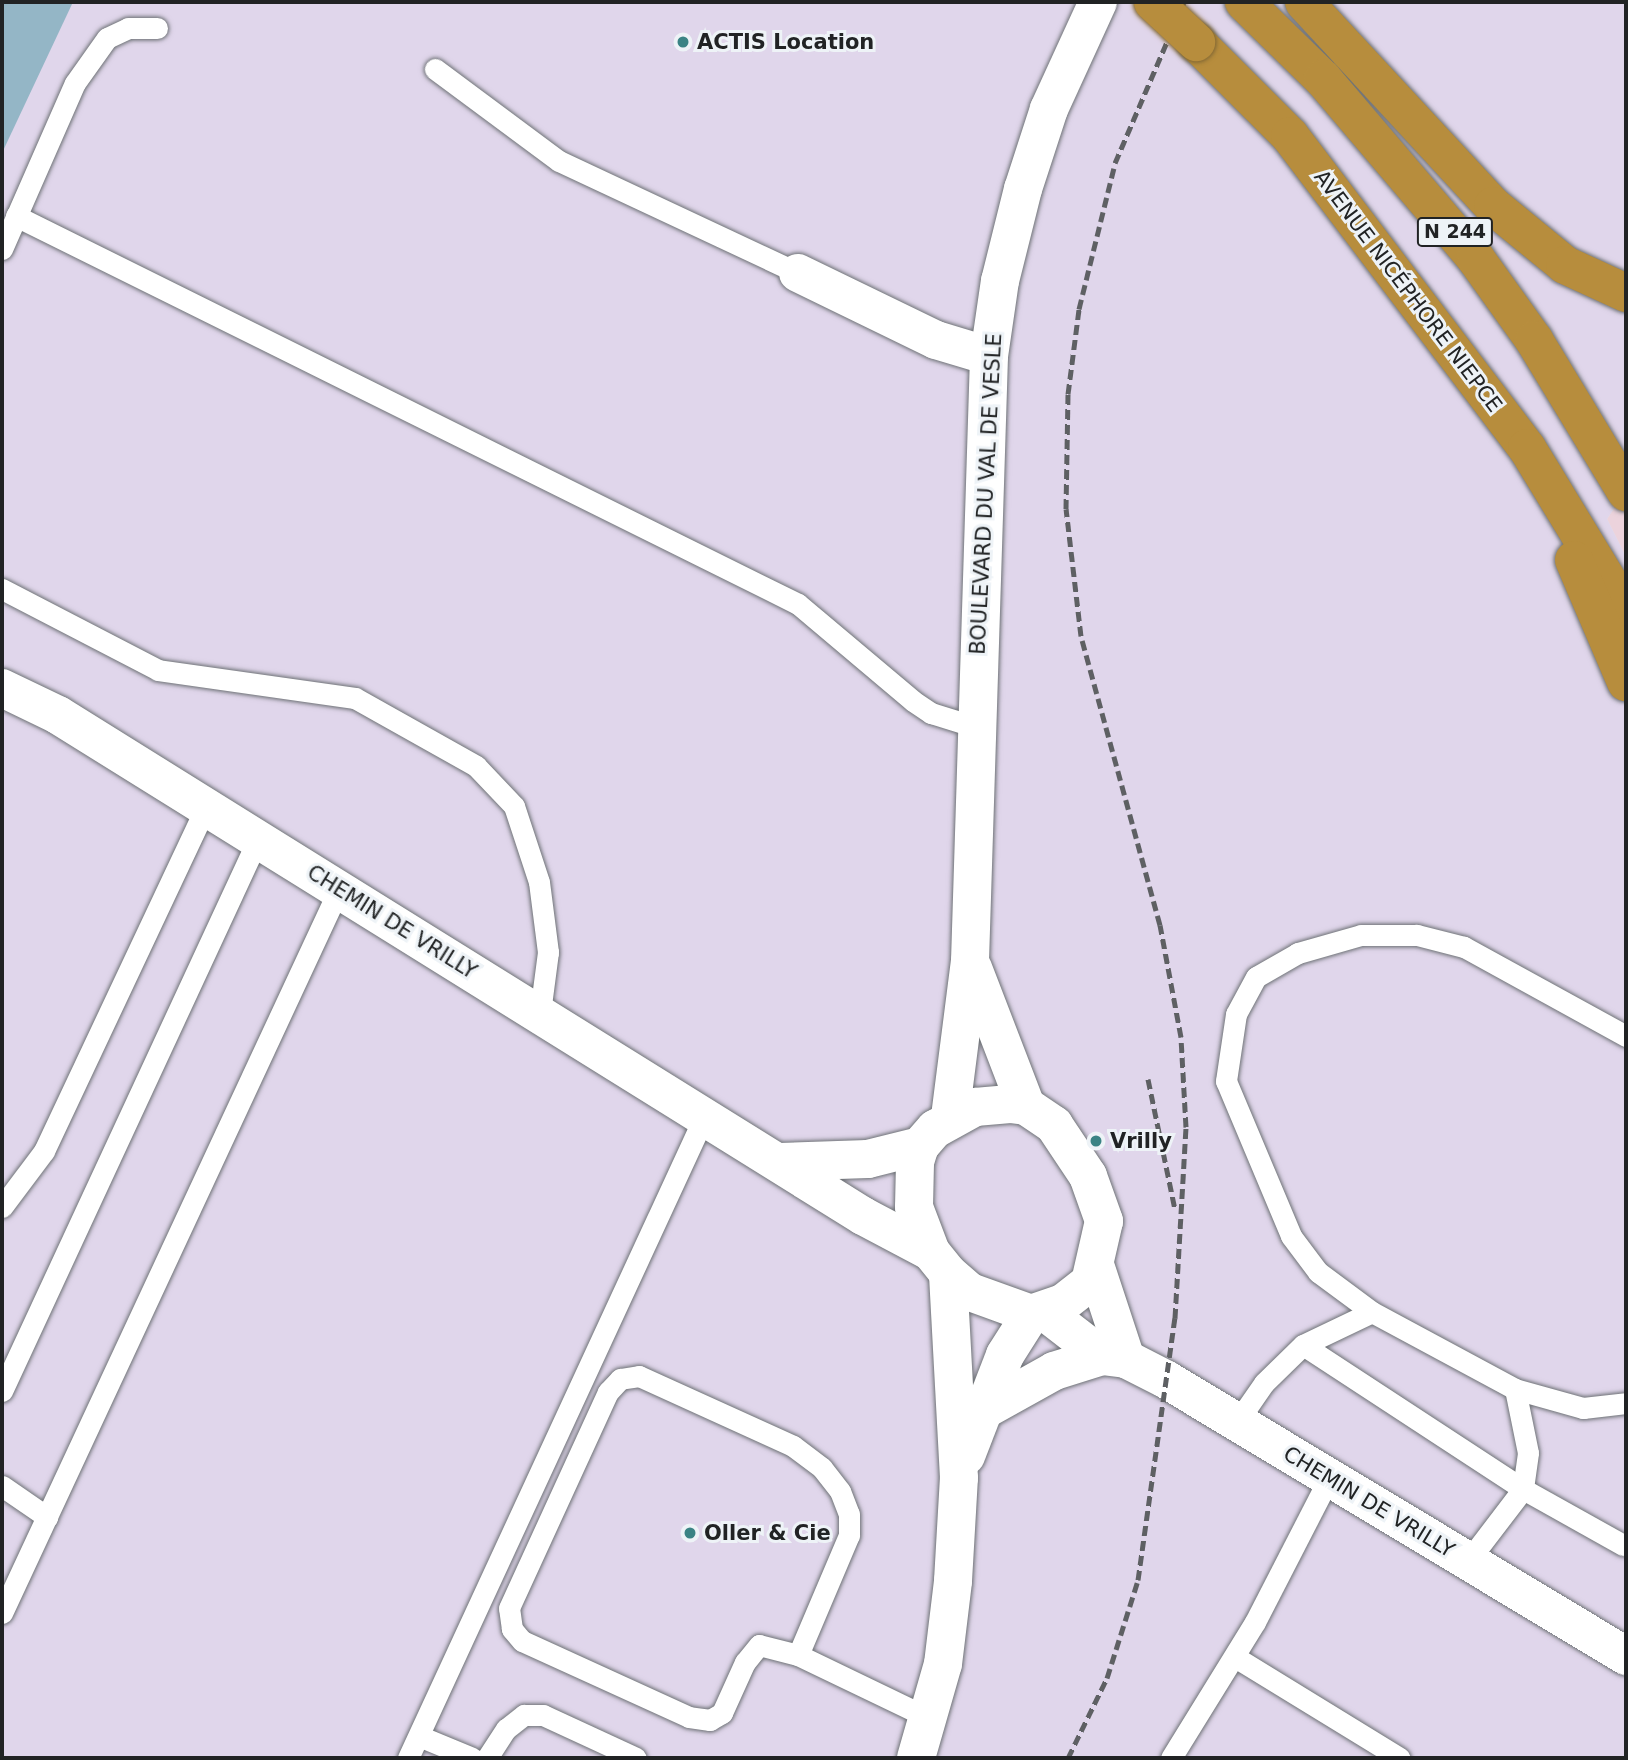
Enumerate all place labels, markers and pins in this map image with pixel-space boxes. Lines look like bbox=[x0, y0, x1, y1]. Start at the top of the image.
place label: ACTIS Location bbox=[697, 29, 874, 55]
marker: ACTIS Location bbox=[675, 34, 691, 50]
place label: Vrilly bbox=[1110, 1128, 1172, 1154]
marker: Vrilly bbox=[1088, 1133, 1104, 1149]
place label: Oller & Cie bbox=[704, 1520, 831, 1546]
marker: Oller & Cie bbox=[682, 1525, 698, 1541]

